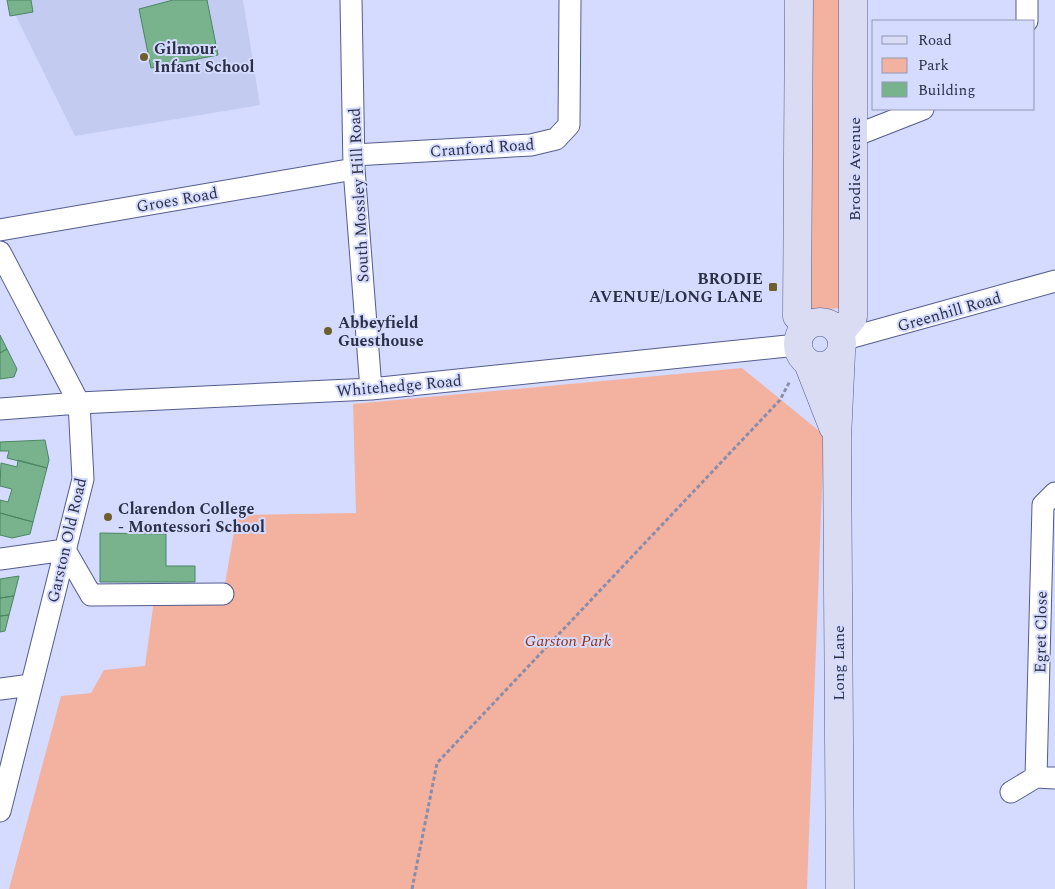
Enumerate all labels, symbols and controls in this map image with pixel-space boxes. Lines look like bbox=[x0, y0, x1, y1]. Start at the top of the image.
legend bbox=[872, 20, 1035, 110]
text: Road bbox=[918, 29, 952, 52]
place label: Gilmour Infant School bbox=[154, 37, 255, 79]
marker: Gilmour Infant School bbox=[138, 51, 150, 63]
text: Park bbox=[918, 54, 949, 77]
text: Building bbox=[918, 79, 975, 102]
street label: South Mossley Hill Road bbox=[342, 107, 376, 283]
street label: Brodie Avenue bbox=[843, 117, 867, 221]
street label: Cranford Road bbox=[429, 132, 535, 164]
street label: Groes Road bbox=[135, 181, 220, 219]
place label: BRODIE AVENUE/LONG LANE bbox=[589, 267, 763, 309]
marker: BRODIE AVENUE/LONG LANE bbox=[767, 281, 779, 293]
street label: Greenhill Road bbox=[894, 286, 1004, 338]
place label: Abbeyfield Guesthouse bbox=[338, 311, 424, 353]
marker: Abbeyfield Guesthouse bbox=[322, 325, 334, 337]
street label: Whitehedge Road bbox=[335, 369, 463, 403]
street label: Garston Old Road bbox=[41, 475, 93, 605]
place label: Clarendon College - Montessori School bbox=[118, 497, 265, 539]
marker: Clarendon College - Montessori School bbox=[102, 511, 114, 523]
street label: Egret Close bbox=[1028, 591, 1054, 673]
street label: Long Lane bbox=[827, 625, 851, 701]
park label: Garston Park bbox=[525, 629, 612, 653]

